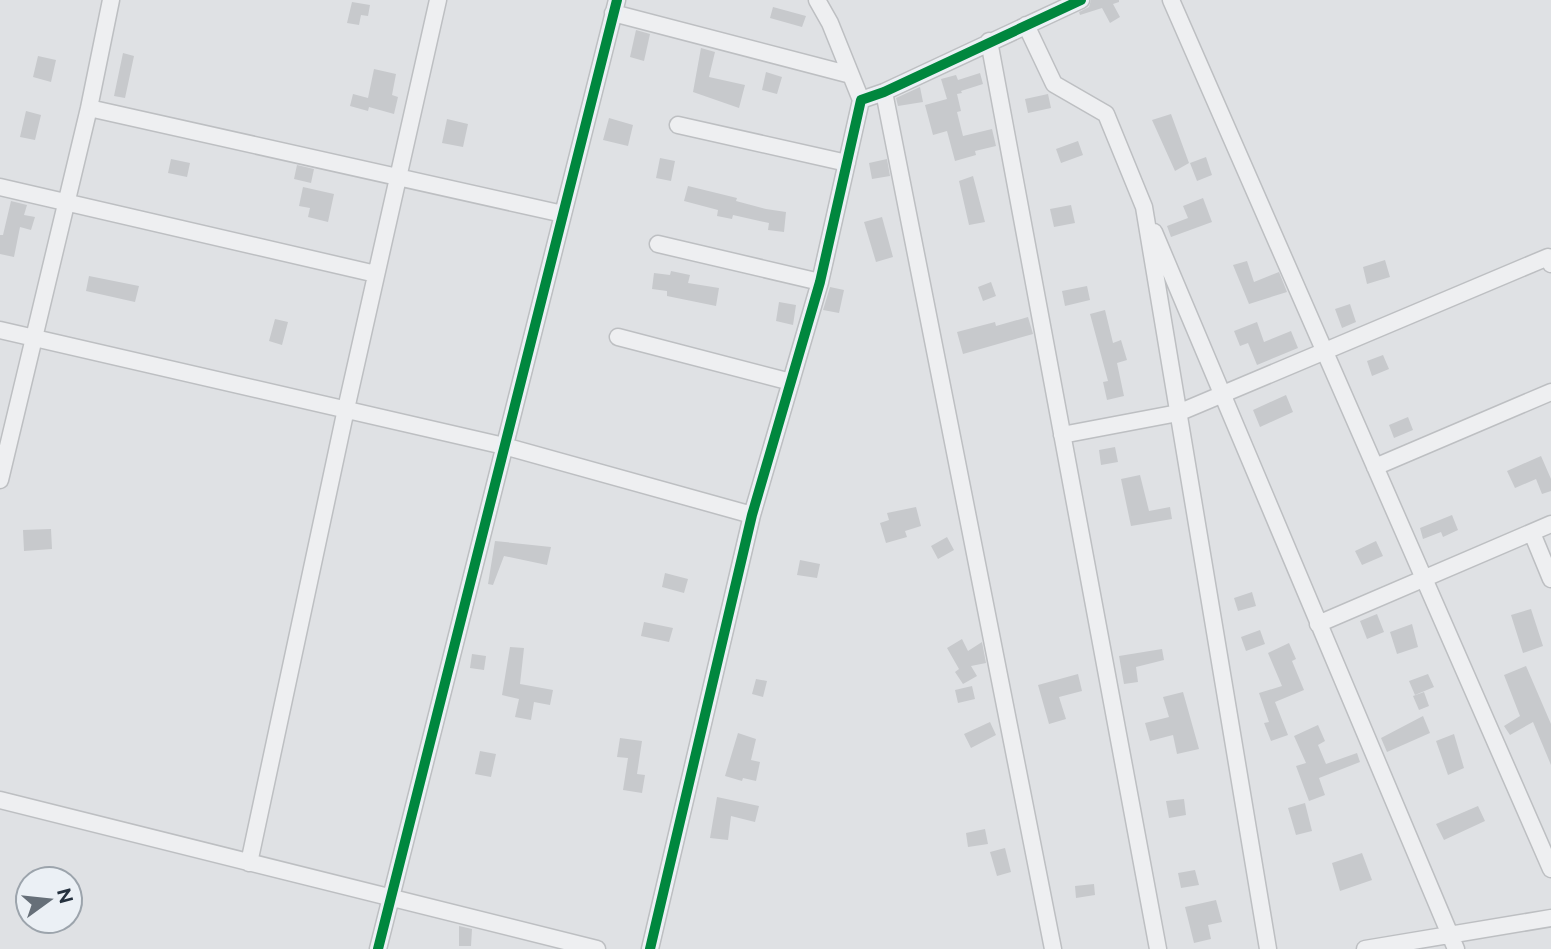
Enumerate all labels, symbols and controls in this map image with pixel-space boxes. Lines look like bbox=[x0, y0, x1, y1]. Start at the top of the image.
north arrow bbox=[14, 865, 84, 935]
text: N bbox=[53, 886, 78, 905]

